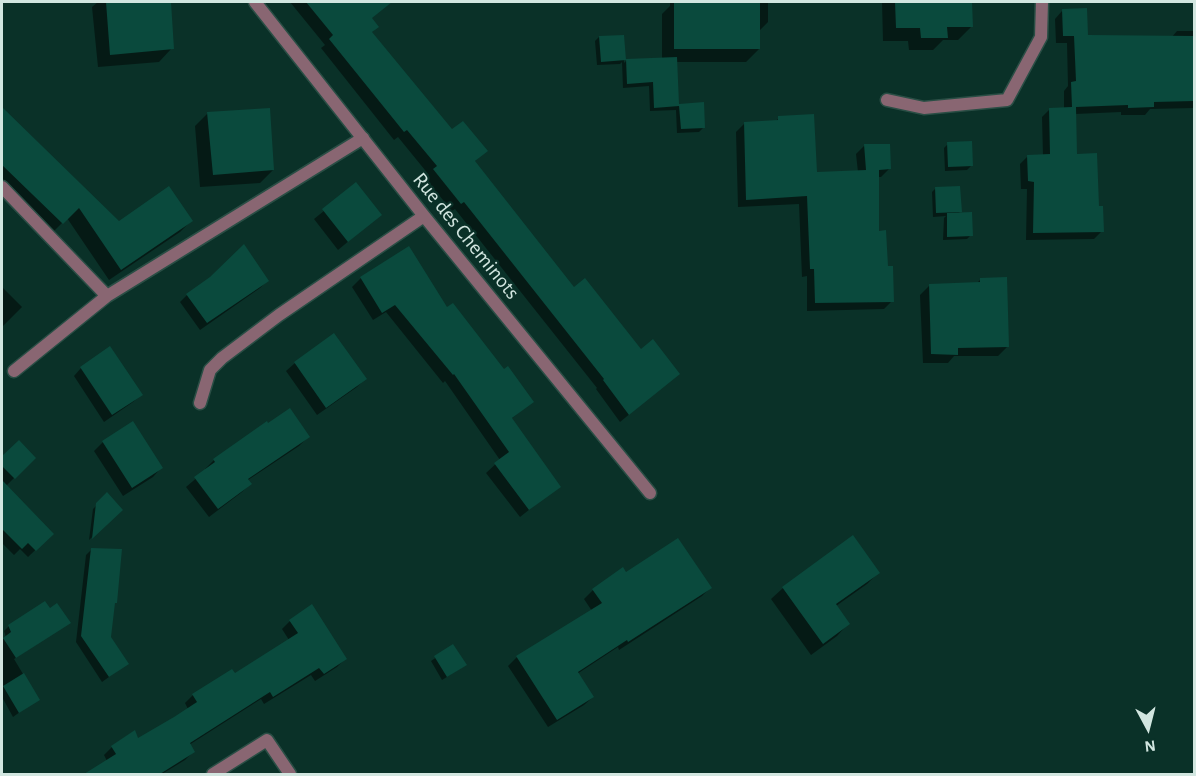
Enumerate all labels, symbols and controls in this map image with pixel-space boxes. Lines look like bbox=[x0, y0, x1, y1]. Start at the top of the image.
street label: Rue des Cheminots bbox=[407, 167, 525, 305]
north arrow bbox=[1118, 698, 1178, 758]
text: N bbox=[1144, 737, 1157, 754]

